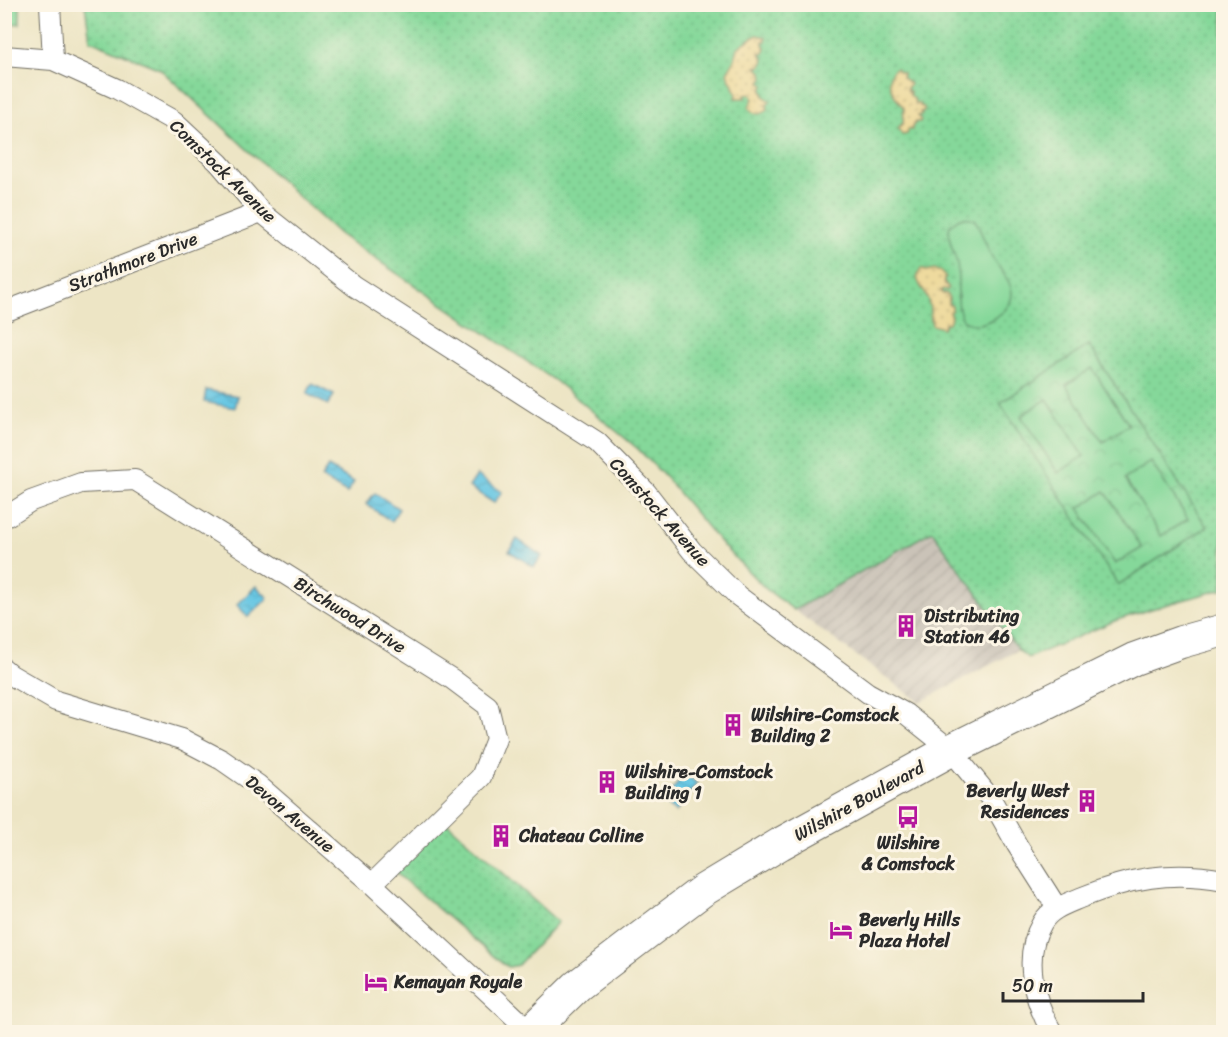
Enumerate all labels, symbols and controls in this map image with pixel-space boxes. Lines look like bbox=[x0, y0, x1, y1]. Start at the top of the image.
street label: Comstock Avenue bbox=[162, 111, 284, 231]
street label: Strathmore Drive bbox=[63, 223, 203, 301]
street label: Comstock Avenue bbox=[601, 449, 719, 575]
street label: Birchwood Drive bbox=[287, 568, 413, 662]
place label: Distributing Station 46 bbox=[923, 600, 1019, 653]
building icon: Distributing Station 46 bbox=[893, 613, 919, 639]
place label: Wilshire-Comstock Building 2 bbox=[751, 699, 900, 752]
building icon: Wilshire-Comstock Building 2 bbox=[720, 712, 746, 738]
street label: Wilshire Boulevard bbox=[788, 751, 932, 850]
place label: Wilshire-Comstock Building 1 bbox=[625, 756, 774, 809]
street label: Devon Avenue bbox=[238, 767, 342, 861]
building icon: Wilshire-Comstock Building 1 bbox=[594, 769, 620, 795]
place label: Beverly West Residences bbox=[966, 775, 1071, 828]
building icon: Beverly West Residences bbox=[1074, 788, 1100, 814]
bus stop icon: Wilshire & Comstock bbox=[895, 804, 921, 830]
place label: Chateau Colline bbox=[518, 820, 645, 852]
building icon: Chateau Colline bbox=[488, 823, 514, 849]
place label: Wilshire & Comstock bbox=[861, 827, 955, 880]
place label: Beverly Hills Plaza Hotel bbox=[859, 904, 961, 957]
hotel icon: Beverly Hills Plaza Hotel bbox=[828, 917, 854, 943]
scale bar bbox=[1003, 965, 1142, 1003]
place label: Kemayan Royale bbox=[393, 966, 522, 998]
hotel icon: Kemayan Royale bbox=[363, 969, 389, 995]
text: 50 m bbox=[1012, 970, 1053, 1002]

